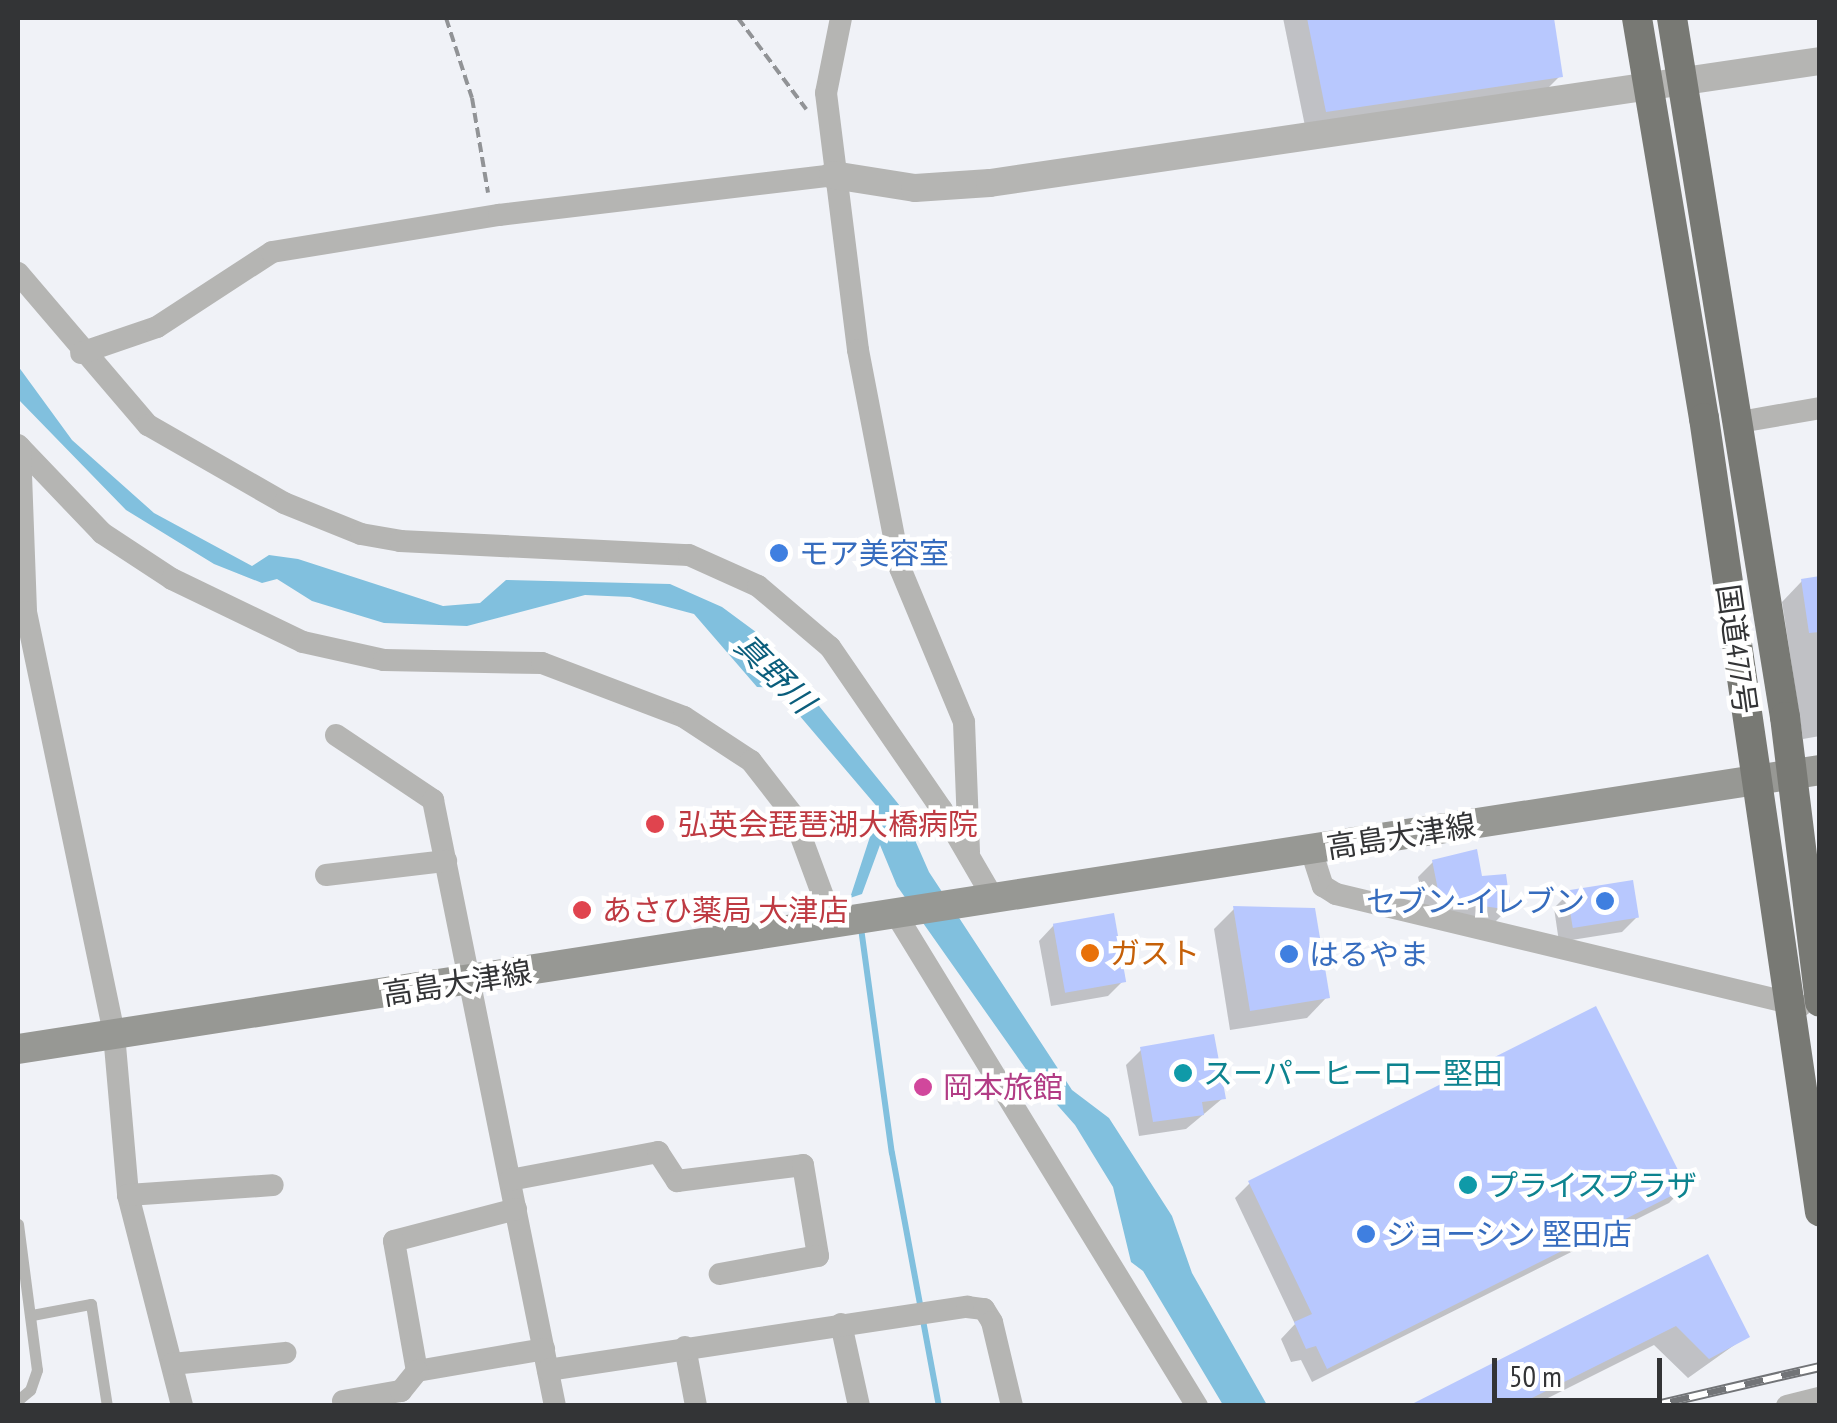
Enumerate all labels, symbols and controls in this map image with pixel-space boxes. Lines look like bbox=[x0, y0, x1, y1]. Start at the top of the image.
place label: モア美容室 bbox=[799, 535, 949, 571]
marker: モア美容室 bbox=[768, 542, 790, 564]
street label: 国道477号 bbox=[1710, 582, 1764, 716]
water label: 真野川 bbox=[727, 625, 823, 721]
place label: 弘英会琵琶湖大橋病院 bbox=[678, 806, 978, 842]
street label: 高島大津線 bbox=[1324, 806, 1478, 866]
marker: 弘英会琵琶湖大橋病院 bbox=[642, 811, 668, 837]
place label: セブン-イレブン bbox=[1366, 883, 1585, 919]
marker: セブン-イレブン bbox=[1594, 890, 1616, 912]
place label: あさひ薬局 大津店 bbox=[602, 892, 848, 928]
marker: あさひ薬局 大津店 bbox=[571, 899, 593, 921]
place label: ガスト bbox=[1110, 935, 1200, 971]
place label: はるやま bbox=[1309, 936, 1429, 972]
marker: ガスト bbox=[1079, 942, 1101, 964]
marker: はるやま bbox=[1278, 943, 1300, 965]
street label: 高島大津線 bbox=[380, 953, 534, 1013]
place label: スーパーヒーロー堅田 bbox=[1203, 1055, 1503, 1091]
marker: スーパーヒーロー堅田 bbox=[1172, 1062, 1194, 1084]
place label: 岡本旅館 bbox=[943, 1069, 1063, 1105]
marker: 岡本旅館 bbox=[912, 1076, 934, 1098]
place label: プライスプラザ bbox=[1488, 1167, 1698, 1203]
marker: プライスプラザ bbox=[1457, 1174, 1479, 1196]
place label: ジョーシン 堅田店 bbox=[1386, 1216, 1632, 1252]
marker: ジョーシン 堅田店 bbox=[1355, 1223, 1377, 1245]
scale bar bbox=[1497, 1338, 1667, 1400]
text: 50 m bbox=[1509, 1356, 1562, 1395]

